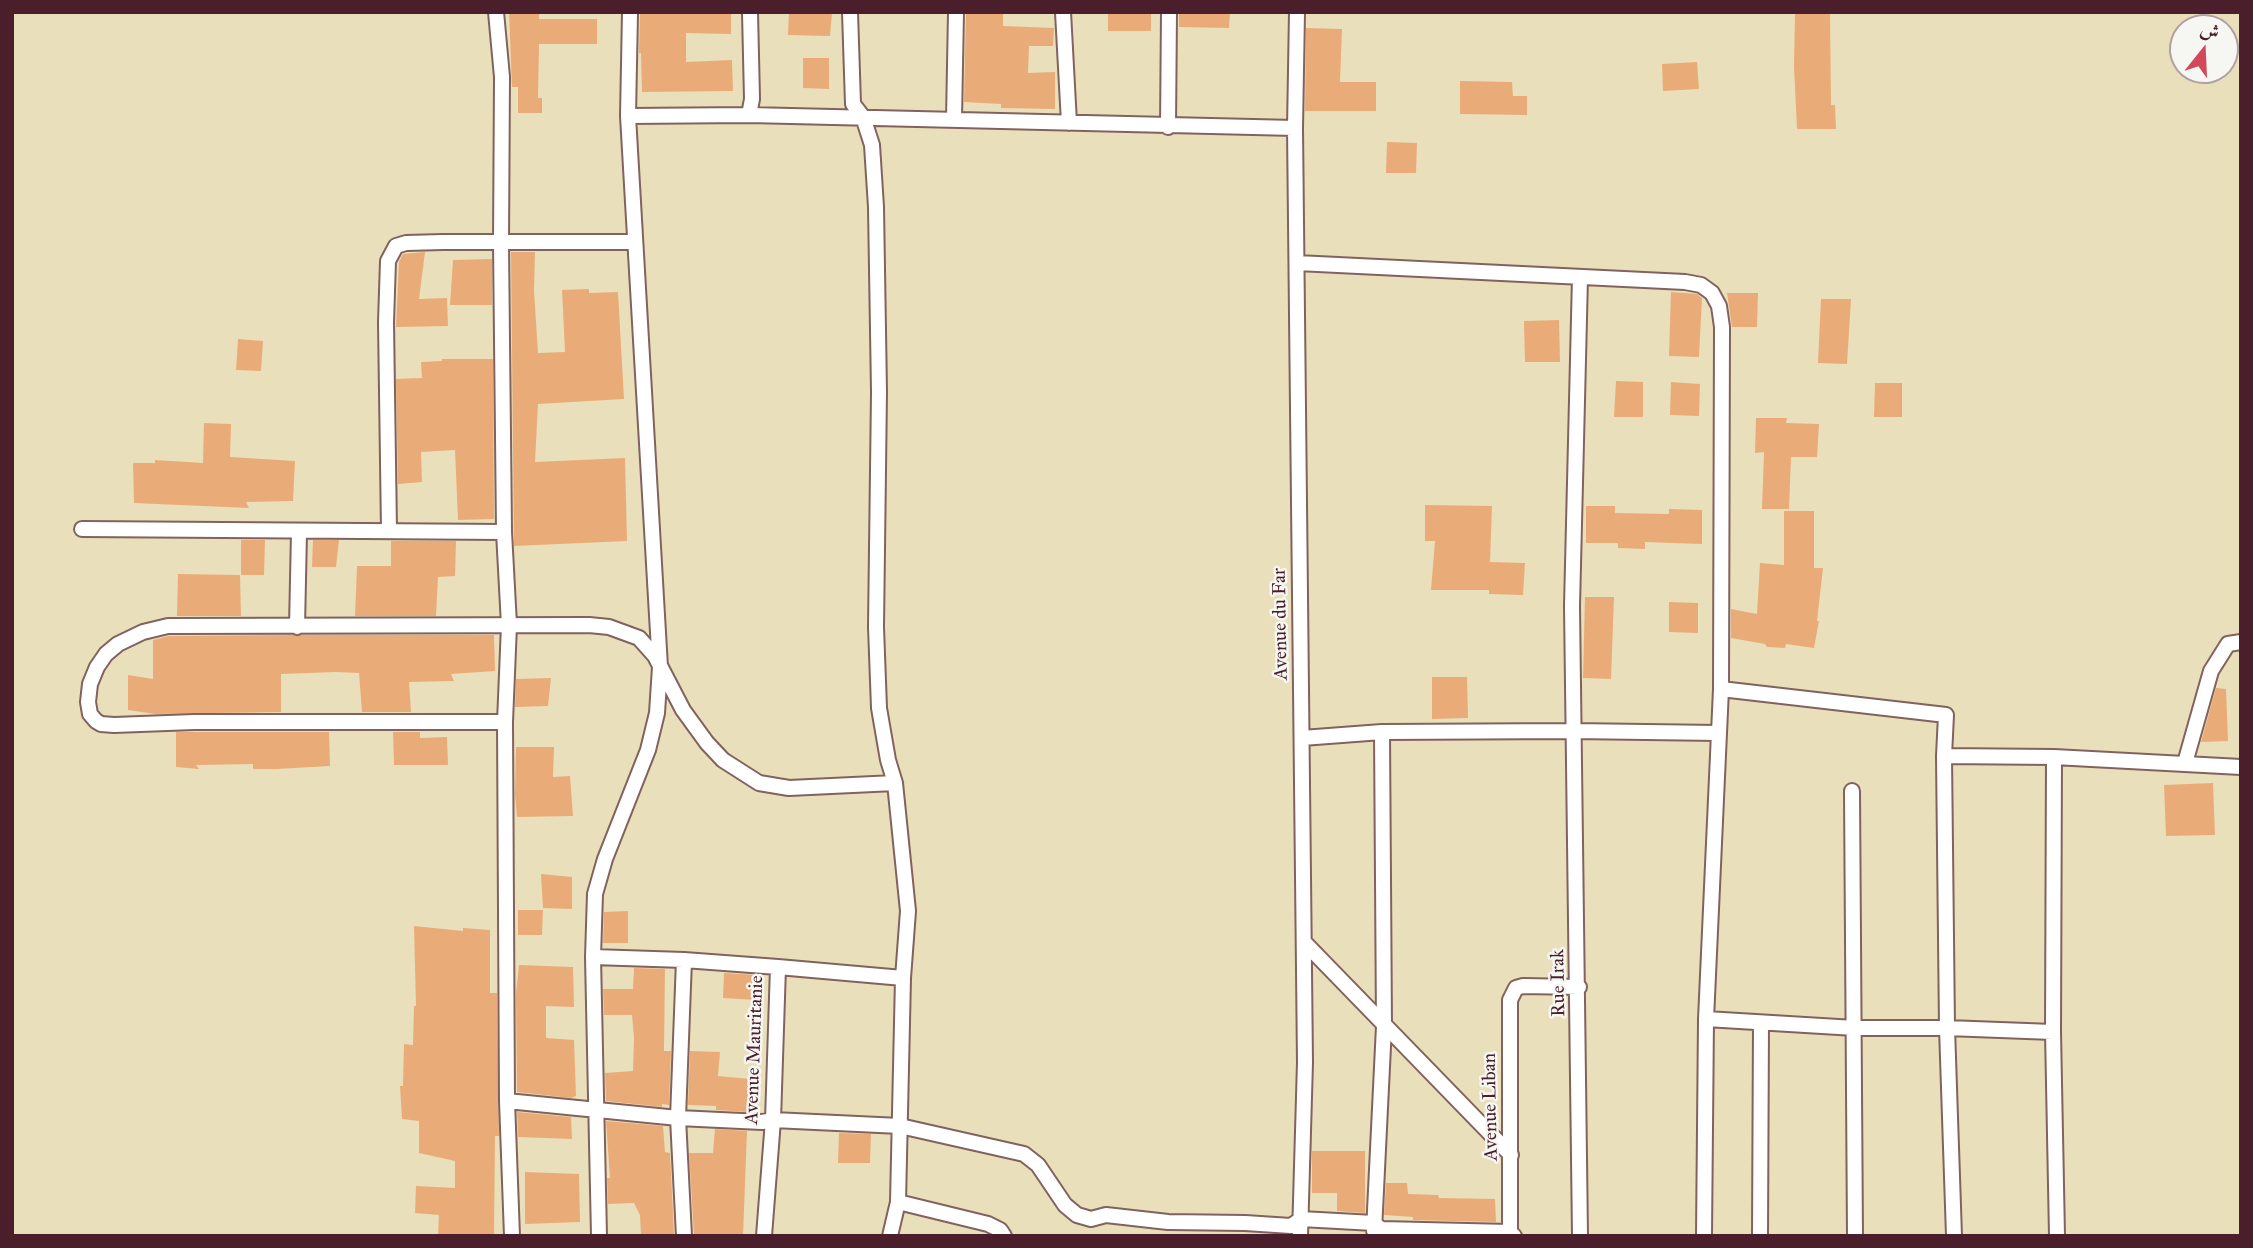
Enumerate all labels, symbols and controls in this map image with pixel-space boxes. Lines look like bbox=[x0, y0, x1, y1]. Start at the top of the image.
north arrow bbox=[2169, 14, 2239, 84]
text: ش bbox=[2197, 17, 2223, 44]
street label: Avenue du Far bbox=[1269, 568, 1293, 680]
street label: Rue Irak bbox=[1547, 949, 1571, 1017]
street label: Avenue Mauritanie bbox=[741, 975, 769, 1125]
street label: Avenue Liban bbox=[1479, 1053, 1503, 1161]

